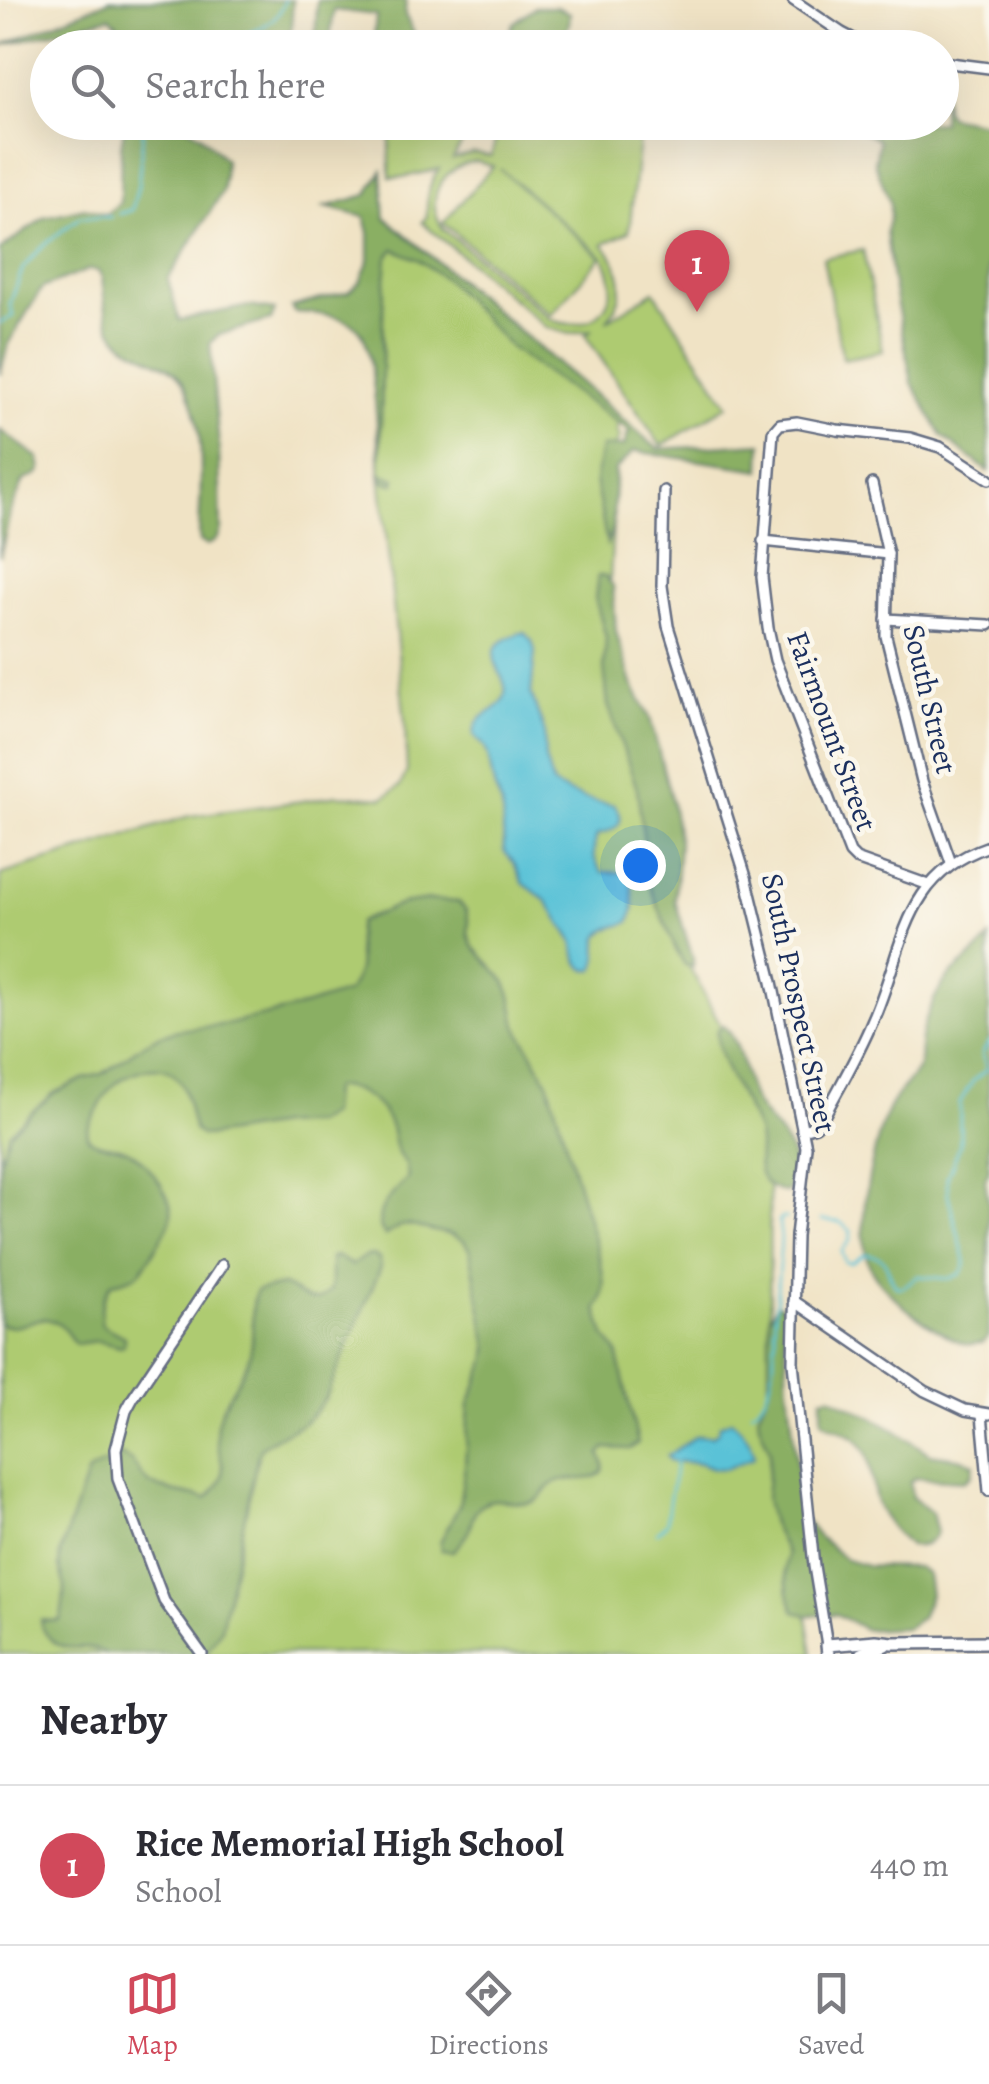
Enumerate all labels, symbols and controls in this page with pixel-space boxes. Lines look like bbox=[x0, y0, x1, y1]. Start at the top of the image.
search box bbox=[30, 30, 959, 140]
icon: search bbox=[65, 58, 120, 113]
text: Search here bbox=[145, 59, 326, 111]
pin: 1 bbox=[664, 230, 730, 312]
street label: South Street bbox=[893, 620, 967, 778]
street label: Fairmount Street bbox=[777, 625, 887, 837]
your location bbox=[615, 840, 666, 891]
street label: South Prospect Street bbox=[752, 870, 846, 1137]
text: Nearby bbox=[40, 1691, 167, 1748]
text: Rice Memorial High School bbox=[135, 1817, 564, 1869]
text: 1 bbox=[67, 1843, 78, 1887]
text: 440 m bbox=[870, 1843, 949, 1887]
text: School bbox=[135, 1869, 222, 1913]
tab: Map bbox=[125, 1966, 180, 2064]
tab: Directions bbox=[429, 1966, 549, 2064]
tab: Saved bbox=[798, 1966, 864, 2064]

